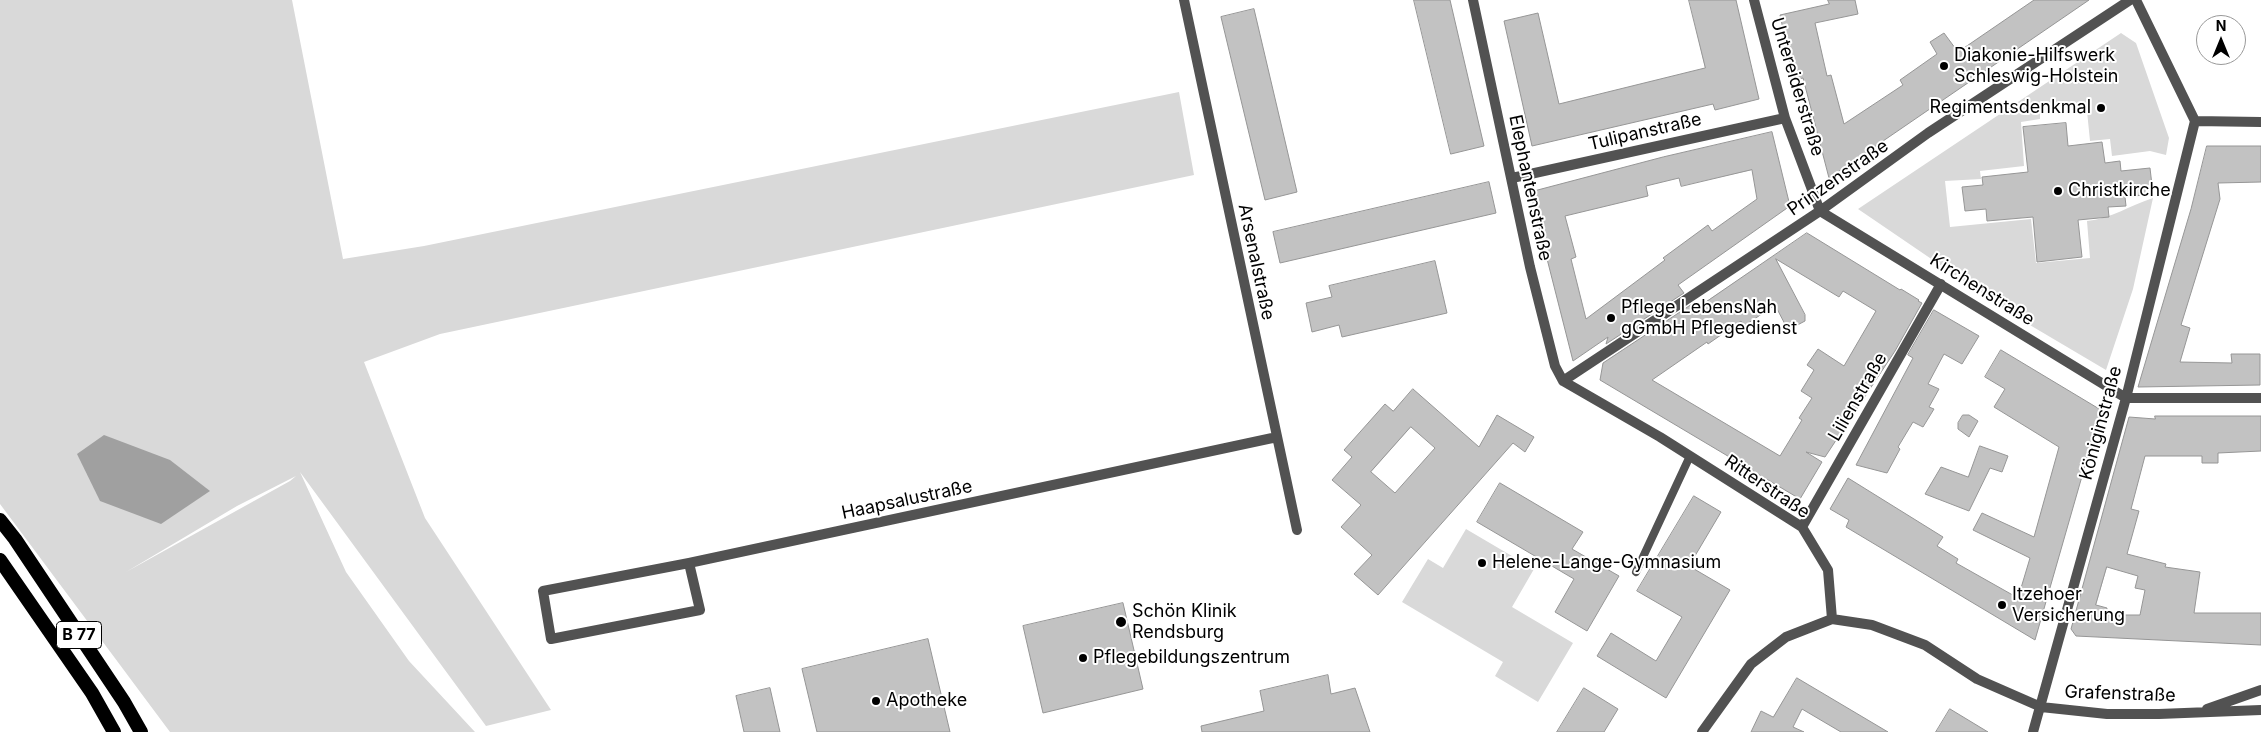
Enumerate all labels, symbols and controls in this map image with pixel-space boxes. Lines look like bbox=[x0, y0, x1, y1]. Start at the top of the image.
street label: Untereiderstraße bbox=[1766, 15, 1828, 159]
north arrow bbox=[2196, 15, 2246, 65]
text: N bbox=[2216, 17, 2226, 34]
place label: Diakonie-Hilfswerk Schleswig-Holstein bbox=[1954, 45, 2118, 88]
marker: Diakonie-Hilfswerk Schleswig-Holstein bbox=[1938, 60, 1950, 72]
place label: Regimentsdenkmal bbox=[1929, 97, 2091, 119]
marker: Regimentsdenkmal bbox=[2095, 102, 2107, 114]
street label: Tulipanstraße bbox=[1586, 108, 1704, 156]
street label: Elephantenstraße bbox=[1504, 113, 1556, 263]
street label: Prinzenstraße bbox=[1783, 135, 1893, 221]
place label: Christkirche bbox=[2068, 180, 2171, 202]
marker: Christkirche bbox=[2052, 185, 2064, 197]
street label: Arsenalstraße bbox=[1233, 202, 1279, 322]
street label: Kirchenstraße bbox=[1926, 249, 2038, 331]
place label: Pflege LebensNah gGmbH Pflegedienst bbox=[1621, 297, 1797, 340]
marker: Pflege LebensNah gGmbH Pflegedienst bbox=[1605, 312, 1617, 324]
street label: Lilienstraße bbox=[1824, 349, 1892, 445]
street label: Königinstraße bbox=[2075, 364, 2127, 482]
street label: Ritterstraße bbox=[1720, 451, 1814, 523]
street label: Haapsalustraße bbox=[840, 476, 974, 524]
place label: Helene-Lange-Gymnasium bbox=[1492, 552, 1721, 574]
marker: Helene-Lange-Gymnasium bbox=[1476, 557, 1488, 569]
place label: Itzehoer Versicherung bbox=[2012, 584, 2125, 626]
marker: Itzehoer Versicherung bbox=[1996, 599, 2008, 611]
place label: Schön Klinik Rendsburg bbox=[1132, 601, 1237, 644]
marker: Schön Klinik Rendsburg bbox=[1114, 615, 1128, 629]
road number: B 77 bbox=[56, 622, 102, 648]
place label: Pflegebildungszentrum bbox=[1093, 647, 1290, 669]
marker: Pflegebildungszentrum bbox=[1077, 652, 1089, 664]
street label: Grafenstraße bbox=[2064, 681, 2176, 707]
place label: Apotheke bbox=[886, 690, 967, 712]
marker: Apotheke bbox=[870, 695, 882, 707]

